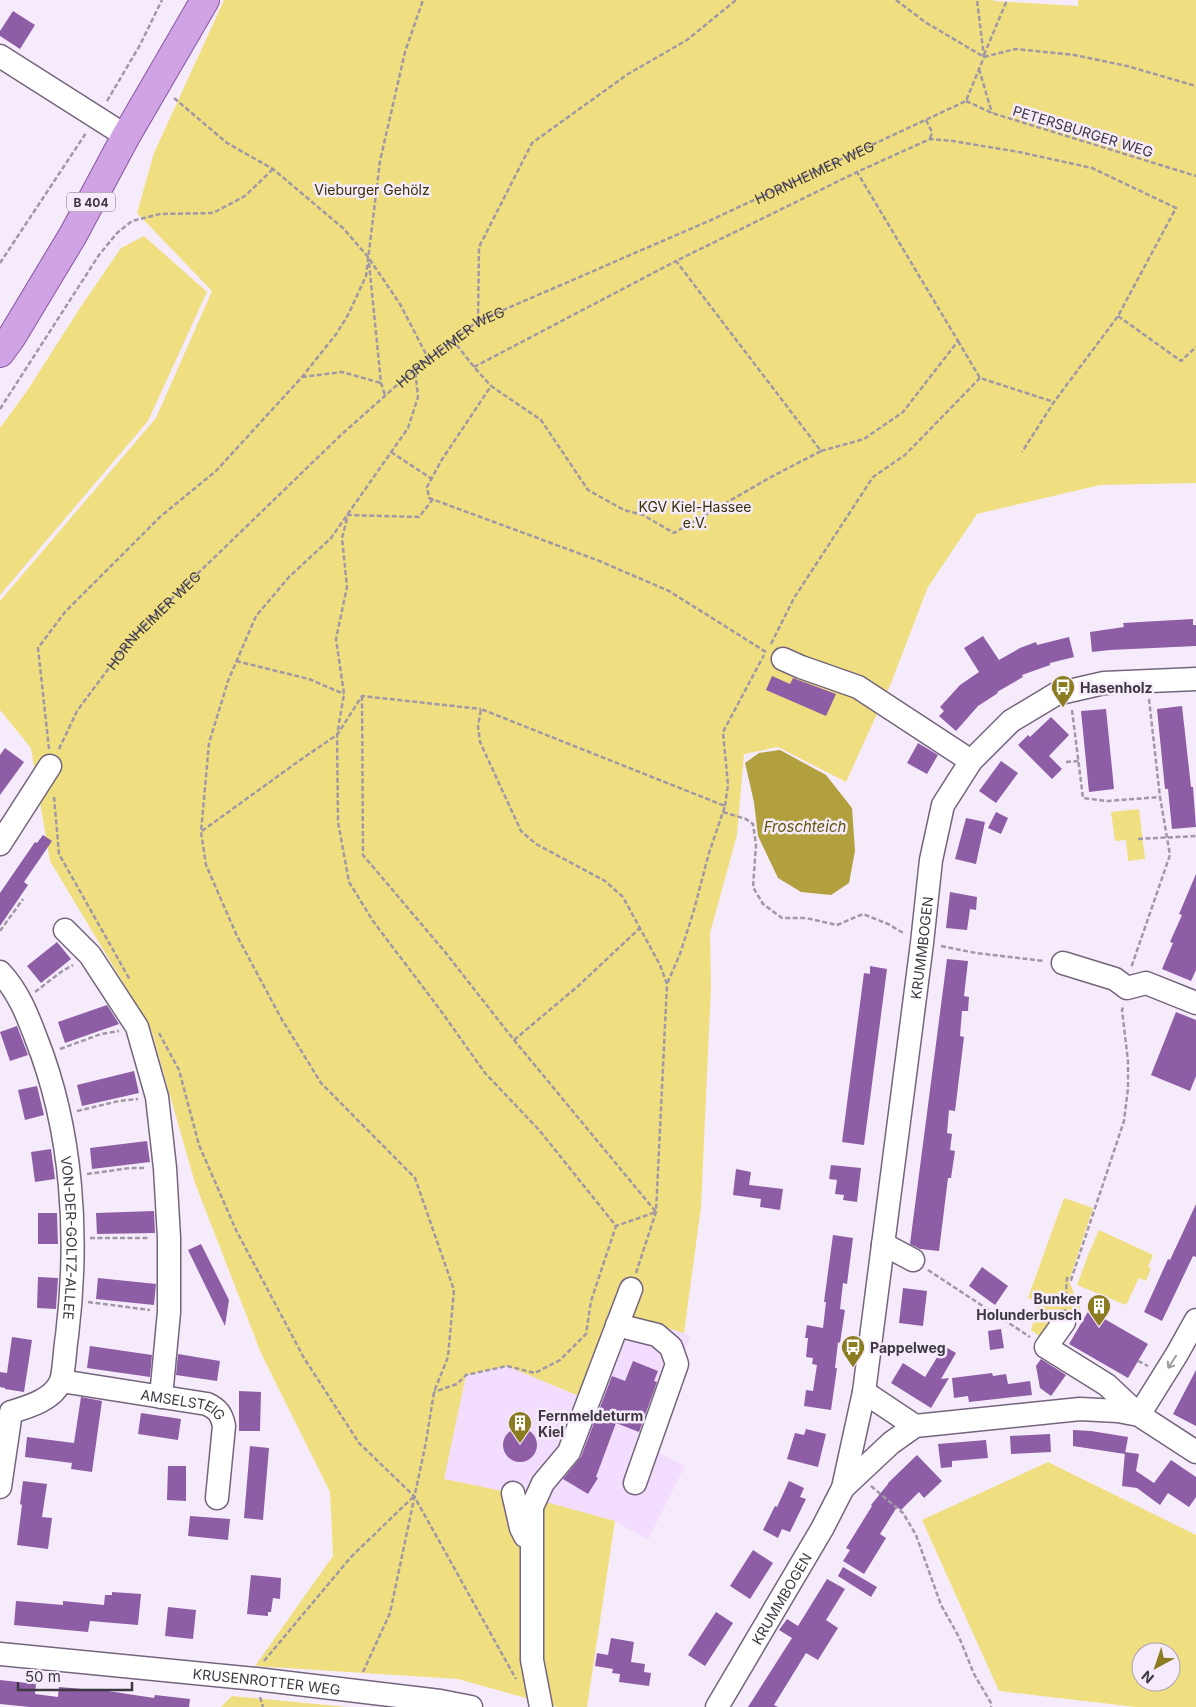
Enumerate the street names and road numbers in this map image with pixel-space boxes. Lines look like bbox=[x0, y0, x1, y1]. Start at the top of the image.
street label: PETERSBURGER WEG bbox=[1011, 102, 1155, 160]
street label: HORNHEIMER WEG bbox=[752, 137, 877, 207]
road number: B 404 bbox=[67, 192, 115, 212]
street label: HORNHEIMER WEG bbox=[392, 302, 507, 391]
street label: HORNHEIMER WEG bbox=[102, 567, 204, 673]
street label: KRUMMBOGEN bbox=[906, 895, 936, 1000]
street label: VON-DER-GOLTZ-ALLEE bbox=[58, 1155, 81, 1321]
street label: AMSELSTEIG bbox=[140, 1385, 230, 1423]
street label: KRUMMBOGEN bbox=[747, 1550, 815, 1647]
street label: KRUSENROTTER WEG bbox=[192, 1664, 341, 1698]

